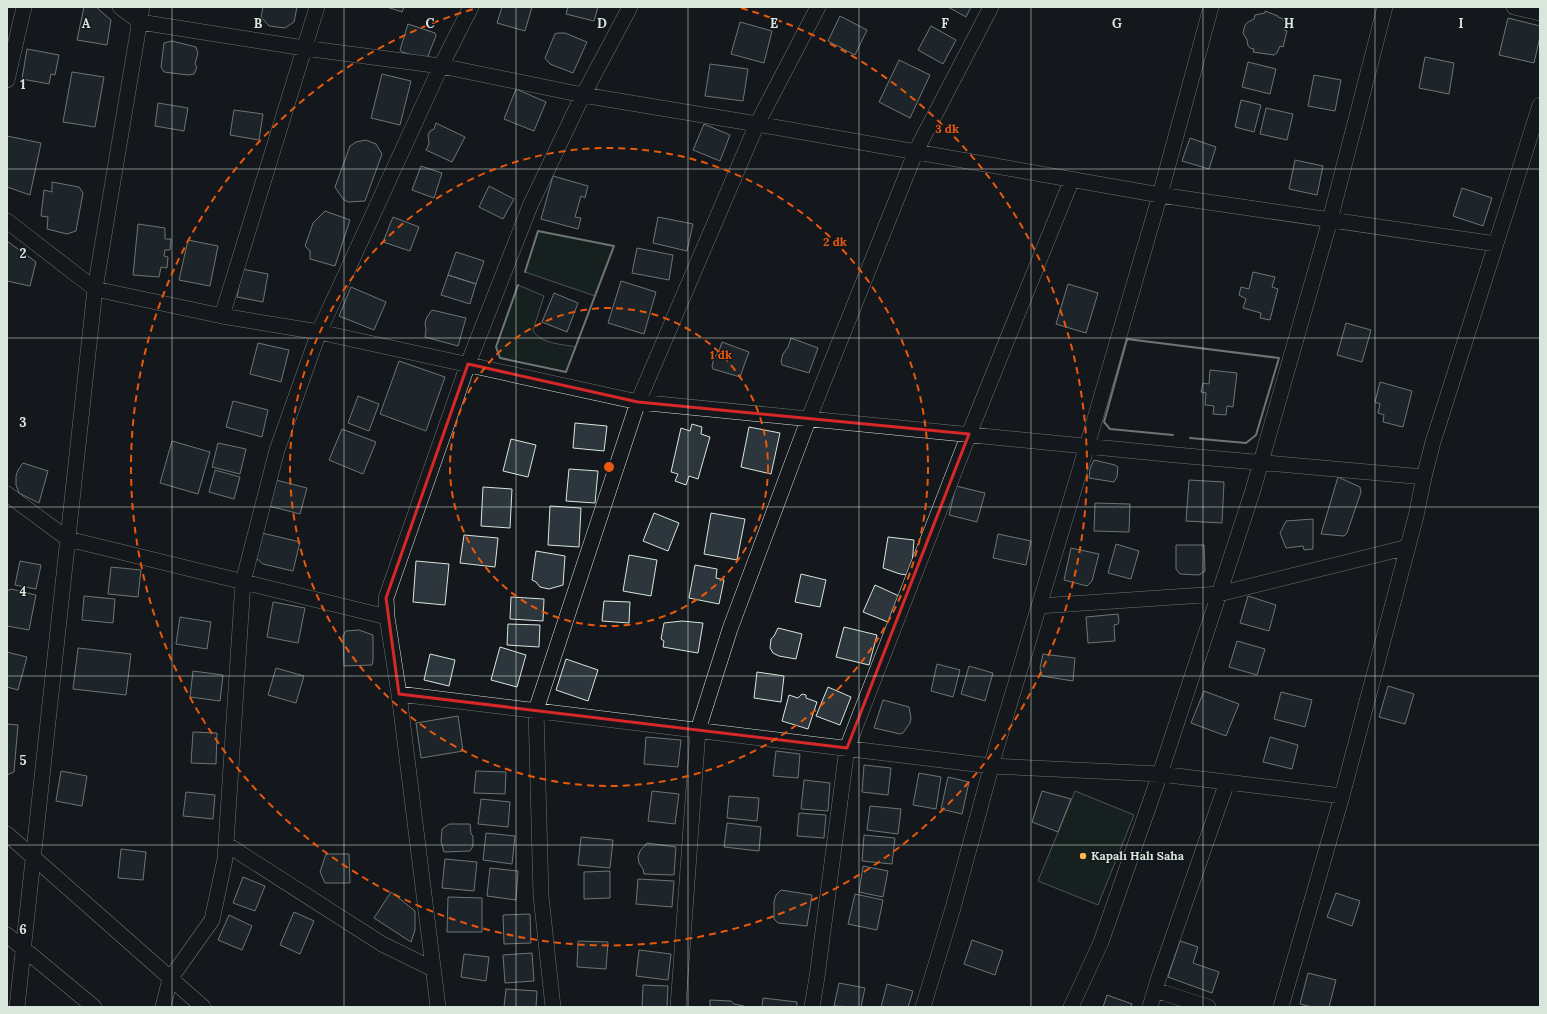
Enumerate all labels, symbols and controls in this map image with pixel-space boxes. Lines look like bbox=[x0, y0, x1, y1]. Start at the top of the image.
text: A bbox=[82, 15, 91, 32]
text: B bbox=[254, 15, 263, 32]
text: C bbox=[426, 15, 435, 32]
text: D bbox=[597, 15, 607, 32]
text: E bbox=[770, 15, 778, 32]
text: F bbox=[941, 15, 949, 32]
text: G bbox=[1112, 15, 1122, 32]
text: H bbox=[1284, 15, 1294, 32]
text: I bbox=[1458, 15, 1464, 32]
text: 1 bbox=[20, 76, 26, 93]
text: 3 dk bbox=[935, 121, 959, 136]
text: 2 dk bbox=[823, 234, 847, 249]
text: 2 bbox=[20, 245, 27, 262]
text: 1 dk bbox=[710, 347, 732, 362]
text: 3 bbox=[19, 414, 27, 431]
centre of rings bbox=[602, 460, 616, 474]
text: 4 bbox=[19, 583, 27, 600]
text: 5 bbox=[19, 752, 27, 769]
place label: Kapalı Halı Saha bbox=[1091, 848, 1185, 863]
marker: Kapalı Halı Saha bbox=[1078, 851, 1088, 861]
text: 6 bbox=[19, 921, 27, 938]

